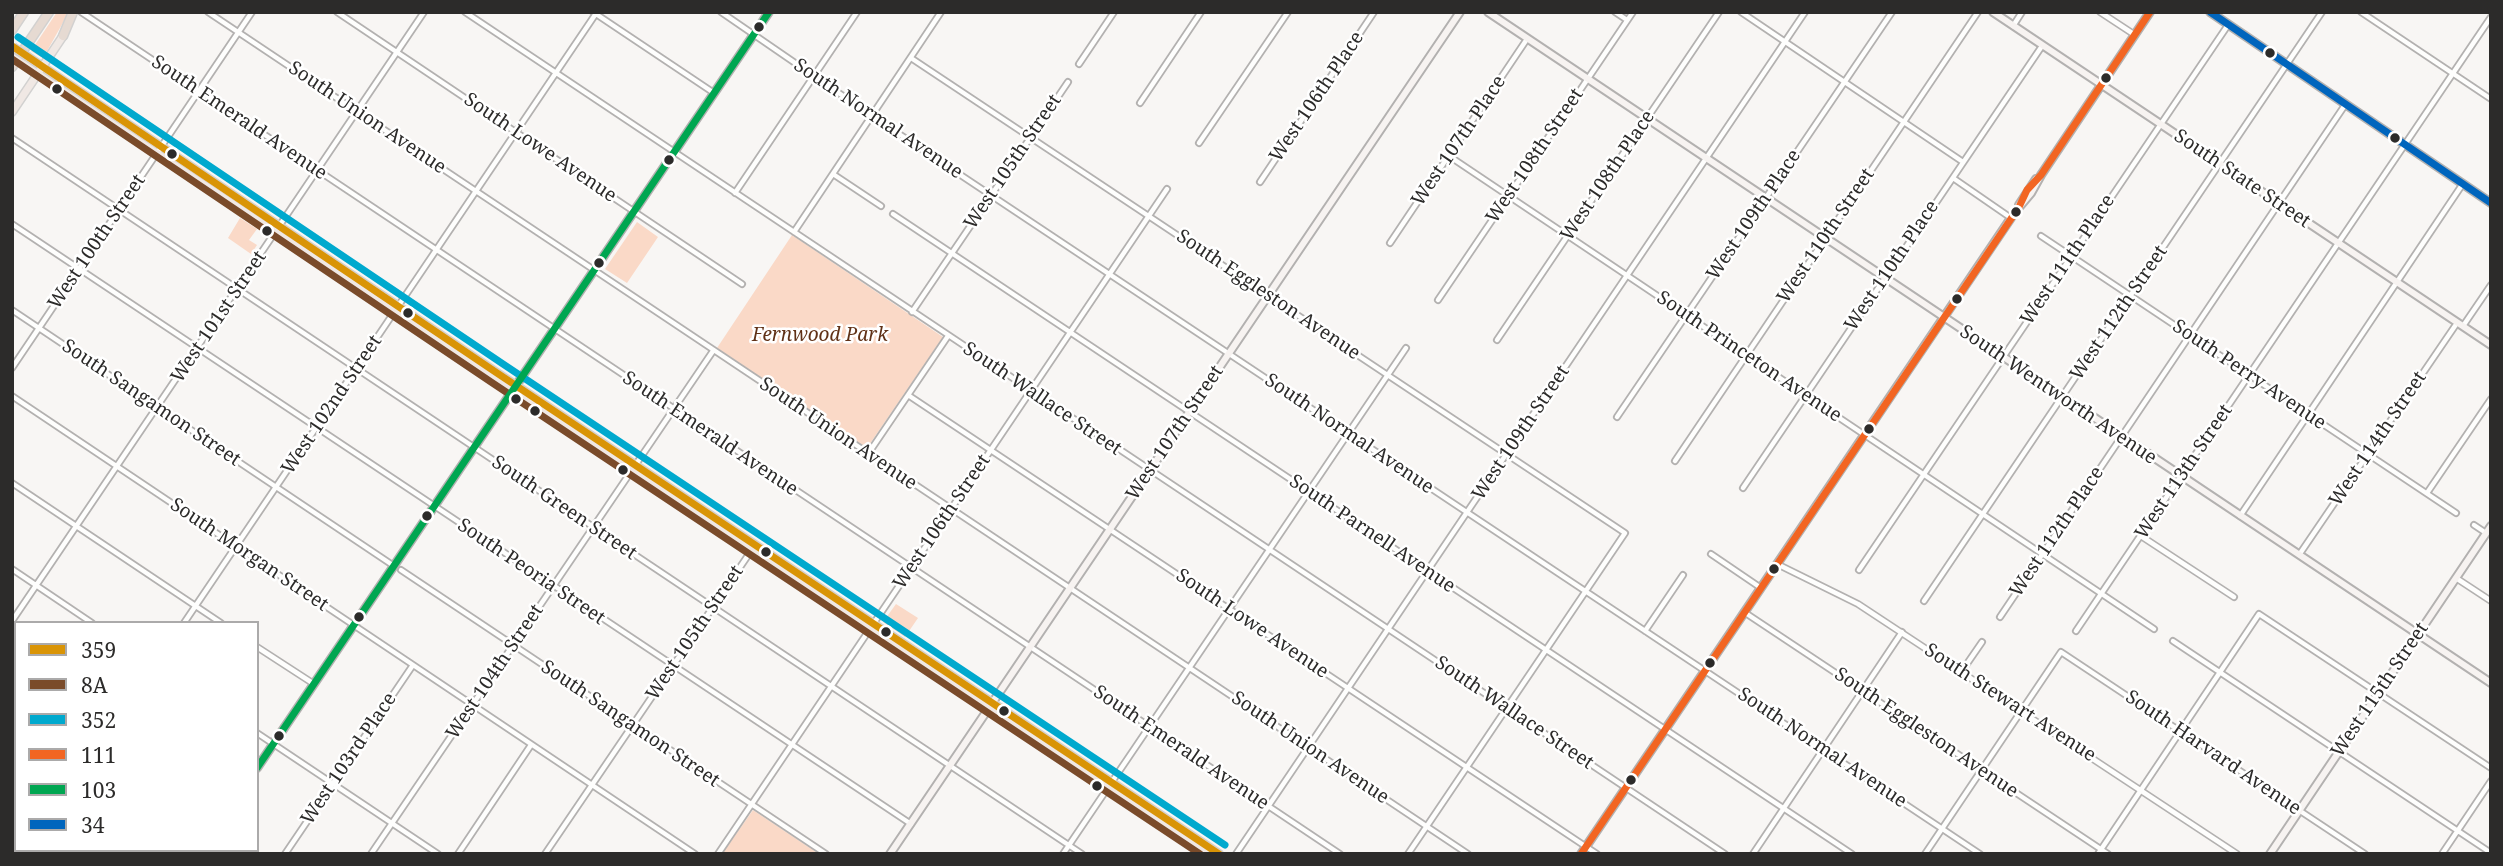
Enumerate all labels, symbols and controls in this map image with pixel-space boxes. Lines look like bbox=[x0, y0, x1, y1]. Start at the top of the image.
unlabelled marker bbox=[752, 20, 766, 34]
street label: West 106th Place bbox=[1265, 28, 1369, 166]
unlabelled marker bbox=[2263, 46, 2277, 60]
street label: South Emerald Avenue bbox=[147, 51, 331, 185]
street label: South Normal Avenue bbox=[789, 54, 967, 184]
street label: South Union Avenue bbox=[284, 57, 450, 179]
unlabelled marker bbox=[2099, 71, 2113, 85]
street label: West 107th Place bbox=[1407, 72, 1511, 210]
unlabelled marker bbox=[50, 82, 64, 96]
street label: West 108th Street bbox=[1481, 84, 1589, 228]
street label: South Lowe Avenue bbox=[459, 88, 621, 208]
street label: West 105th Street bbox=[959, 90, 1067, 234]
street label: West 108th Place bbox=[1556, 107, 1660, 245]
street label: South State Street bbox=[2169, 125, 2315, 233]
unlabelled marker bbox=[2388, 131, 2402, 145]
street label: West 109th Place bbox=[1702, 146, 1806, 284]
unlabelled marker bbox=[165, 147, 179, 161]
unlabelled marker bbox=[662, 153, 676, 167]
street label: West 110th Street bbox=[1772, 164, 1880, 308]
street label: West 100th Street bbox=[43, 170, 151, 314]
street label: West 111th Place bbox=[2016, 191, 2120, 329]
street label: West 110th Place bbox=[1840, 197, 1944, 335]
unlabelled marker bbox=[2009, 205, 2023, 219]
unlabelled marker bbox=[260, 224, 274, 238]
street label: South Eggleston Avenue bbox=[1172, 225, 1364, 365]
street label: West 112th Street bbox=[2065, 241, 2173, 385]
street label: West 101st Street bbox=[166, 247, 272, 387]
unlabelled marker bbox=[592, 256, 606, 270]
street label: South Princeton Avenue bbox=[1652, 287, 1846, 427]
unlabelled marker bbox=[1950, 292, 1964, 306]
unlabelled marker bbox=[401, 306, 415, 320]
street label: South Perry Avenue bbox=[2168, 315, 2330, 435]
street label: South Wentworth Avenue bbox=[1955, 320, 2161, 470]
park label: Fernwood Park bbox=[752, 325, 888, 347]
street label: West 102nd Street bbox=[277, 331, 387, 479]
street label: South Sangamon Street bbox=[57, 335, 245, 471]
street label: South Wallace Street bbox=[958, 337, 1126, 461]
street label: West 107th Street bbox=[1121, 361, 1229, 505]
street label: West 109th Street bbox=[1467, 361, 1575, 505]
street label: South Emerald Avenue bbox=[618, 367, 802, 501]
street label: West 114th Street bbox=[2324, 367, 2432, 511]
street label: South Normal Avenue bbox=[1260, 369, 1438, 499]
street label: South Union Avenue bbox=[755, 373, 921, 495]
unlabelled marker bbox=[509, 392, 523, 406]
street label: West 113th Street bbox=[2130, 400, 2238, 544]
unlabelled marker bbox=[528, 404, 542, 418]
unlabelled marker bbox=[1862, 422, 1876, 436]
street label: West 106th Street bbox=[888, 450, 996, 594]
street label: South Green Street bbox=[487, 451, 641, 565]
unlabelled marker bbox=[616, 463, 630, 477]
street label: West 112th Place bbox=[2005, 463, 2109, 601]
street label: South Parnell Avenue bbox=[1285, 470, 1459, 598]
street label: South Morgan Street bbox=[166, 494, 332, 616]
unlabelled marker bbox=[420, 509, 434, 523]
street label: South Peoria Street bbox=[453, 514, 609, 630]
unlabelled marker bbox=[759, 545, 773, 559]
street label: West 105th Street bbox=[641, 561, 749, 705]
unlabelled marker bbox=[1767, 562, 1781, 576]
street label: South Lowe Avenue bbox=[1171, 564, 1333, 684]
street label: West 104th Street bbox=[441, 600, 549, 744]
unlabelled marker bbox=[352, 610, 366, 624]
street label: West 115th Street bbox=[2326, 618, 2434, 762]
legend bbox=[14, 621, 259, 852]
unlabelled marker bbox=[879, 625, 893, 639]
text: 359 bbox=[81, 636, 116, 664]
street label: South Stewart Avenue bbox=[1920, 639, 2100, 767]
street label: South Wallace Street bbox=[1430, 651, 1598, 775]
street label: South Sangamon Street bbox=[536, 656, 724, 792]
unlabelled marker bbox=[1703, 656, 1717, 670]
street label: South Eggleston Avenue bbox=[1830, 663, 2022, 803]
text: 8A bbox=[81, 671, 108, 699]
street label: South Emerald Avenue bbox=[1089, 681, 1273, 815]
street label: South Normal Avenue bbox=[1733, 683, 1911, 813]
street label: South Harvard Avenue bbox=[2121, 686, 2305, 820]
street label: South Union Avenue bbox=[1227, 687, 1393, 809]
street label: West 103rd Place bbox=[296, 689, 402, 829]
unlabelled marker bbox=[997, 704, 1011, 718]
text: 352 bbox=[81, 706, 116, 734]
unlabelled marker bbox=[272, 729, 286, 743]
text: 111 bbox=[81, 741, 116, 769]
unlabelled marker bbox=[1624, 773, 1638, 787]
text: 103 bbox=[81, 776, 116, 804]
unlabelled marker bbox=[1090, 779, 1104, 793]
text: 34 bbox=[81, 811, 104, 839]

